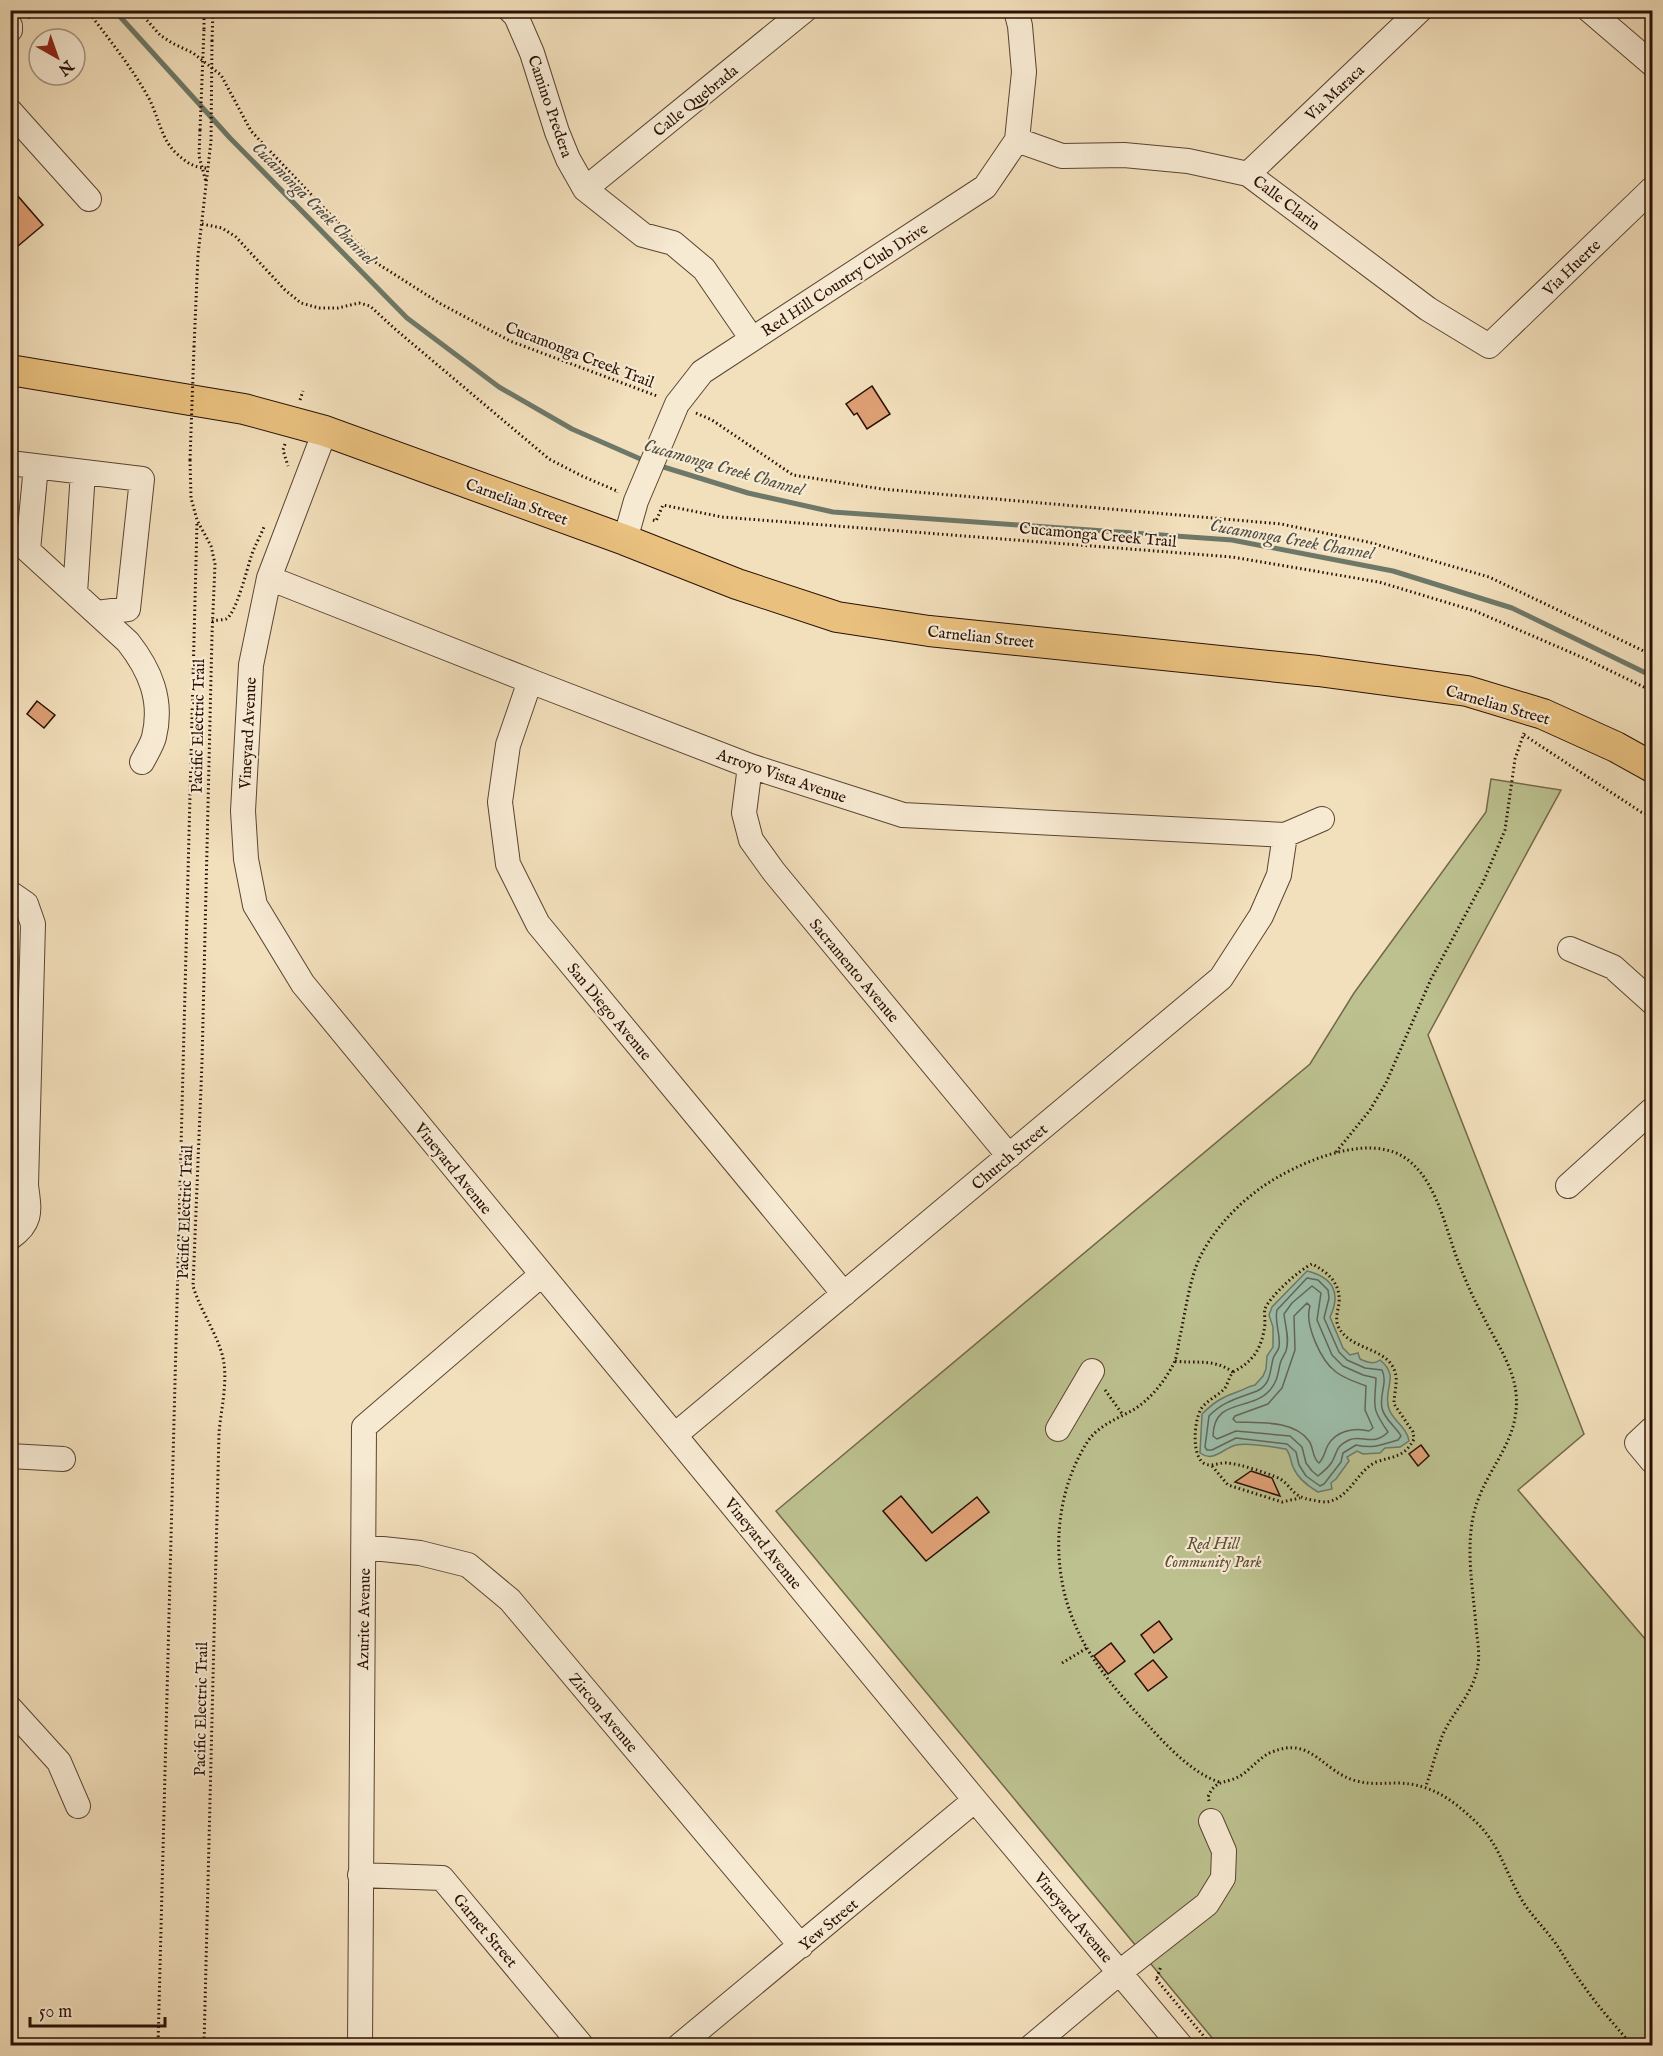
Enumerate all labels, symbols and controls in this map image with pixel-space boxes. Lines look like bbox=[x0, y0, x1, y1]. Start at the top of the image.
north arrow bbox=[27, 27, 87, 87]
street label: Camino Predera bbox=[522, 53, 576, 160]
text: N bbox=[54, 54, 78, 79]
street label: Calle Quebrada bbox=[650, 61, 743, 142]
street label: Via Maraca bbox=[1301, 61, 1369, 127]
water label: Cucamonga Creek Channel bbox=[246, 137, 381, 272]
street label: Calle Clarin bbox=[1248, 172, 1324, 236]
street label: Red Hill Country Club Drive bbox=[758, 219, 932, 342]
street label: Via Huerte bbox=[1538, 236, 1606, 302]
street label: Cucamonga Creek Trail bbox=[502, 318, 657, 394]
water label: Cucamonga Creek Channel bbox=[641, 435, 808, 503]
street label: Carnelian Street bbox=[462, 475, 571, 531]
water label: Cucamonga Creek Channel bbox=[1208, 515, 1377, 567]
street label: Cucamonga Creek Trail bbox=[1018, 519, 1178, 553]
street label: Carnelian Street bbox=[926, 622, 1036, 654]
street label: Pacific Electric Trail bbox=[188, 658, 210, 793]
street label: Vineyard Avenue bbox=[236, 677, 262, 791]
street label: Carnelian Street bbox=[1443, 682, 1552, 730]
street label: Arroyo Vista Avenue bbox=[713, 745, 849, 808]
street label: Sacramento Avenue bbox=[804, 915, 903, 1027]
street label: San Diego Avenue bbox=[562, 959, 655, 1065]
street label: Vineyard Avenue bbox=[409, 1119, 495, 1219]
street label: Church Street bbox=[968, 1120, 1053, 1195]
street label: Pacific Electric Trail bbox=[174, 1144, 198, 1280]
street label: Vineyard Avenue bbox=[719, 1494, 805, 1594]
park label: Red Hill Community Park bbox=[1164, 1535, 1262, 1573]
street label: Azurite Avenue bbox=[354, 1568, 376, 1671]
street label: Pacific Electric Trail bbox=[191, 1641, 213, 1776]
street label: Zircon Avenue bbox=[563, 1669, 642, 1757]
street label: Vineyard Avenue bbox=[1028, 1868, 1116, 1968]
street label: Garnet Street bbox=[448, 1890, 521, 1973]
street label: Yew Street bbox=[796, 1895, 863, 1956]
scale bar bbox=[30, 1990, 165, 2028]
text: 50 m bbox=[39, 2001, 72, 2024]

